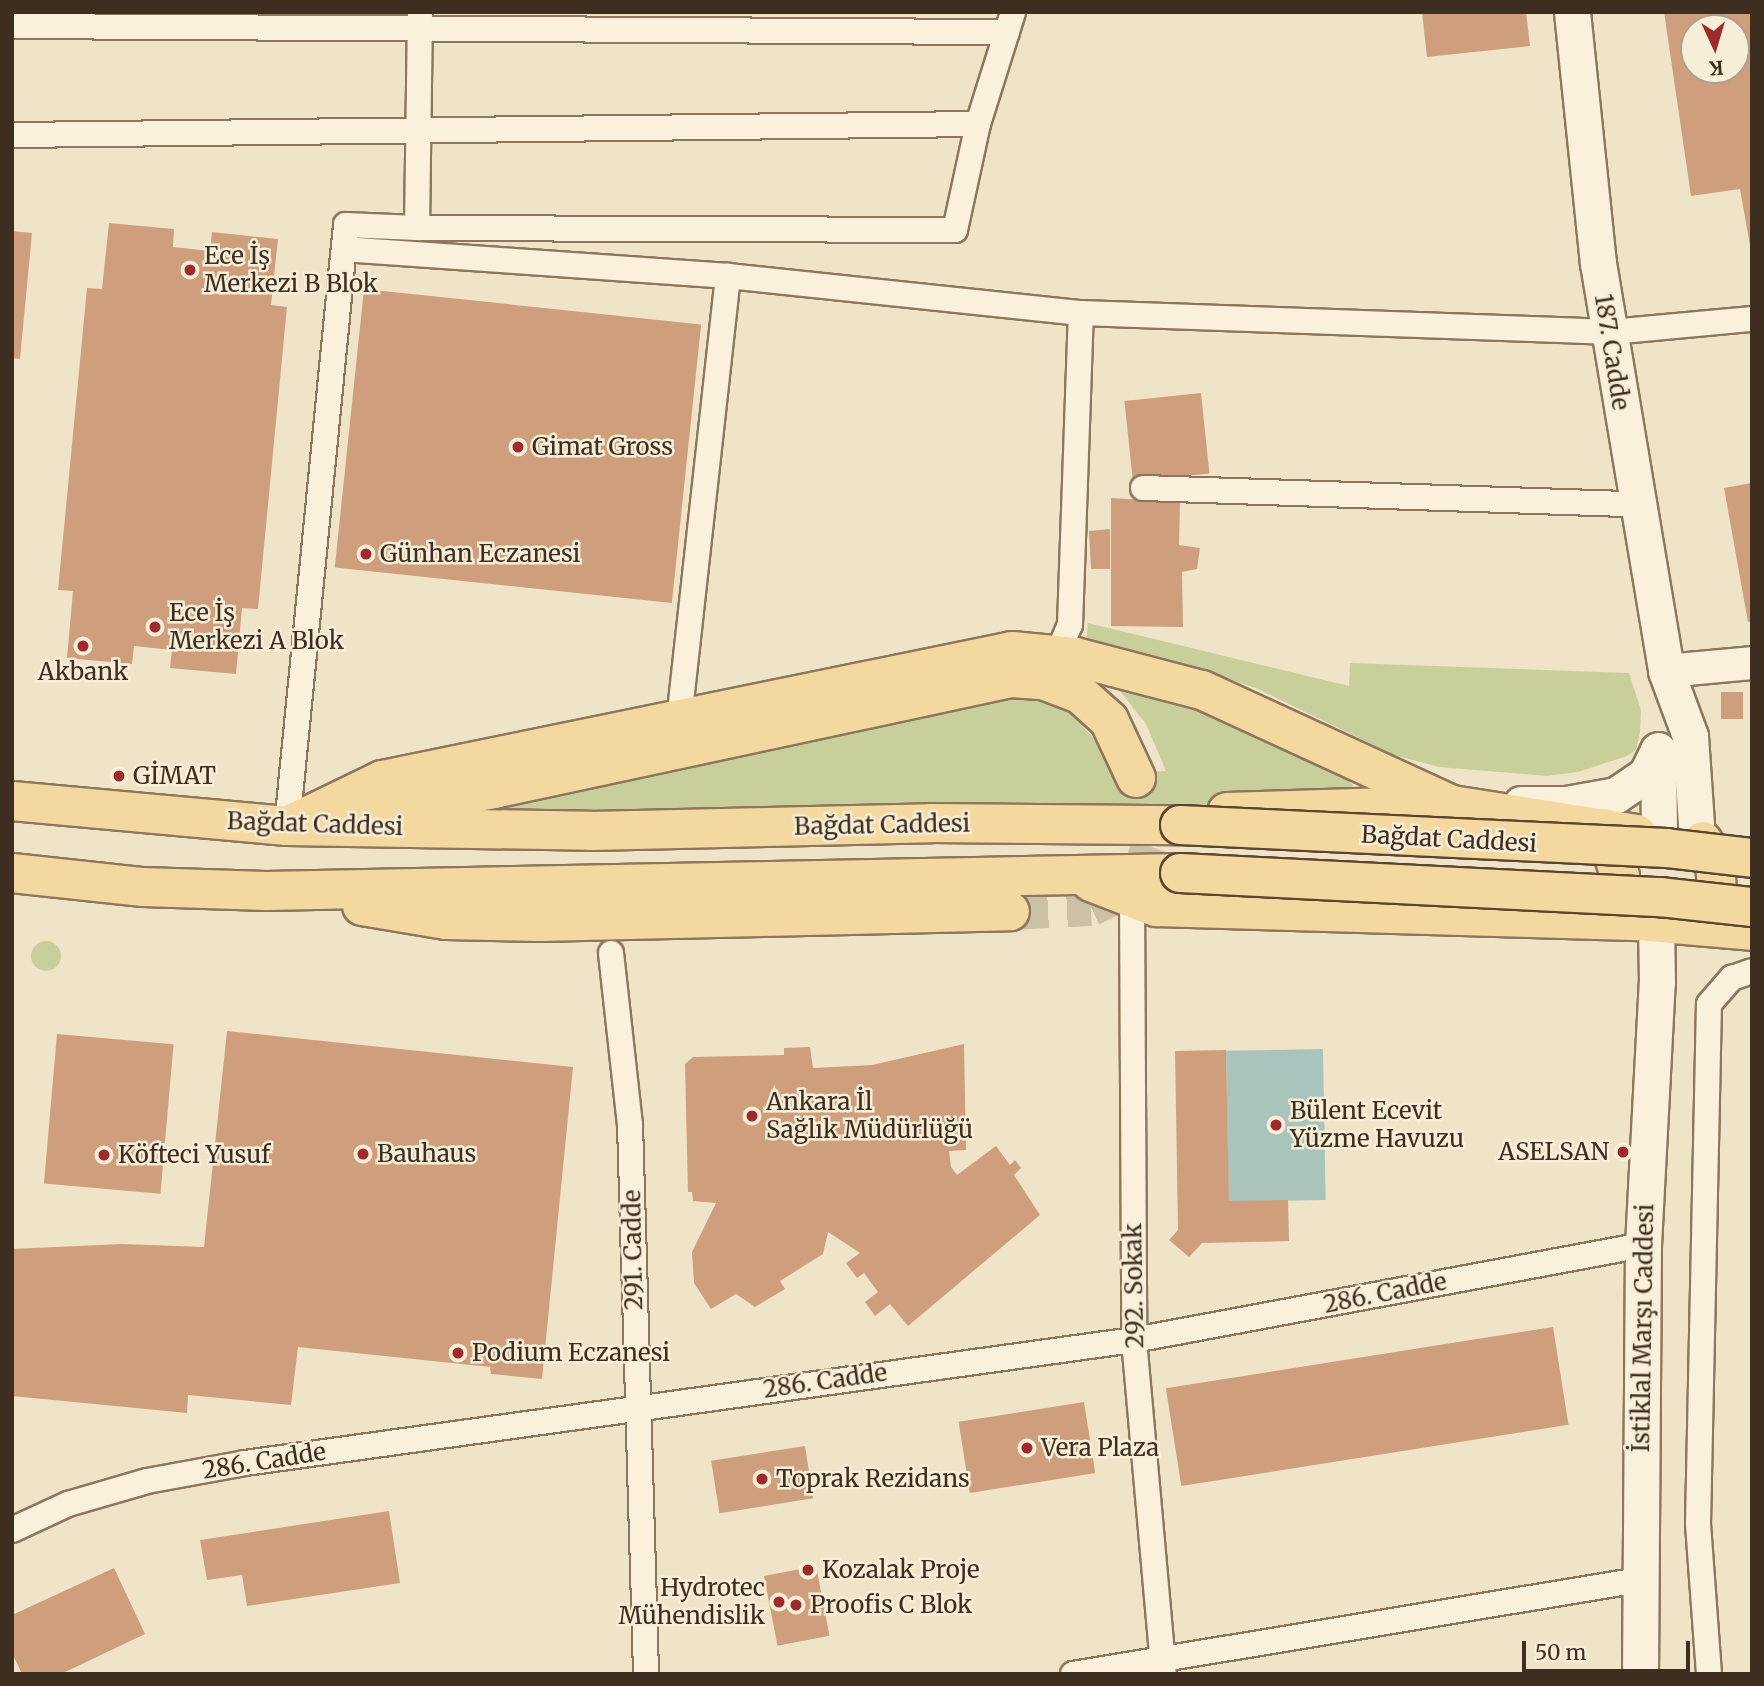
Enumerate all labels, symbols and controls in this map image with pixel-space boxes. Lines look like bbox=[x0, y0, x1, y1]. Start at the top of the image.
north arrow bbox=[1680, 14, 1750, 84]
text: K bbox=[1708, 55, 1724, 80]
place label: Ece İş Merkezi B Blok bbox=[204, 242, 378, 298]
marker: Ece İş Merkezi B Blok bbox=[182, 262, 198, 278]
street label: 187. Cadde bbox=[1589, 292, 1635, 412]
place label: Gimat Gross bbox=[532, 433, 673, 461]
marker: Gimat Gross bbox=[510, 439, 526, 455]
place label: Günhan Eczanesi bbox=[380, 540, 580, 568]
marker: Günhan Eczanesi bbox=[358, 546, 374, 562]
place label: Ece İş Merkezi A Blok bbox=[169, 599, 344, 655]
marker: Ece İş Merkezi A Blok bbox=[147, 619, 163, 635]
marker: Akbank bbox=[75, 638, 91, 654]
place label: Akbank bbox=[38, 658, 128, 686]
place label: GİMAT bbox=[133, 762, 216, 790]
marker: GİMAT bbox=[111, 768, 127, 784]
street label: Bağdat Caddesi bbox=[226, 807, 404, 841]
street label: Bağdat Caddesi bbox=[794, 809, 970, 841]
street label: Bağdat Caddesi bbox=[1360, 820, 1538, 858]
place label: Ankara İl Sağlık Müdürlüğü bbox=[766, 1088, 973, 1144]
place label: Bülent Ecevit Yüzme Havuzu bbox=[1290, 1097, 1464, 1153]
marker: Ankara İl Sağlık Müdürlüğü bbox=[744, 1108, 760, 1124]
marker: Bülent Ecevit Yüzme Havuzu bbox=[1268, 1117, 1284, 1133]
place label: ASELSAN bbox=[1498, 1138, 1609, 1166]
place label: Bauhaus bbox=[377, 1140, 476, 1168]
place label: Köfteci Yusuf bbox=[118, 1141, 270, 1169]
marker: ASELSAN bbox=[1615, 1144, 1631, 1160]
marker: Bauhaus bbox=[355, 1146, 371, 1162]
marker: Köfteci Yusuf bbox=[96, 1147, 112, 1163]
street label: 291. Cadde bbox=[618, 1190, 648, 1310]
street label: İstiklal Marşı Caddesi bbox=[1626, 1203, 1660, 1453]
street label: 292. Sokak bbox=[1119, 1223, 1149, 1349]
street label: 286. Cadde bbox=[1321, 1267, 1449, 1319]
place label: Podium Eczanesi bbox=[472, 1339, 670, 1367]
marker: Podium Eczanesi bbox=[450, 1345, 466, 1361]
street label: 286. Cadde bbox=[761, 1358, 889, 1404]
place label: Vera Plaza bbox=[1041, 1434, 1159, 1462]
street label: 286. Cadde bbox=[200, 1437, 328, 1485]
marker: Vera Plaza bbox=[1019, 1440, 1035, 1456]
place label: Toprak Rezidans bbox=[776, 1465, 970, 1493]
marker: Toprak Rezidans bbox=[754, 1471, 770, 1487]
place label: Kozalak Proje bbox=[822, 1556, 979, 1584]
marker: Kozalak Proje bbox=[800, 1562, 816, 1578]
place label: Hydrotec Mühendislik bbox=[619, 1574, 765, 1630]
place label: Proofis C Blok bbox=[810, 1591, 972, 1619]
marker: Hydrotec Mühendislik bbox=[771, 1594, 787, 1610]
marker: Proofis C Blok bbox=[788, 1597, 804, 1613]
scale bar bbox=[1526, 1626, 1694, 1670]
text: 50 m bbox=[1535, 1639, 1586, 1666]

